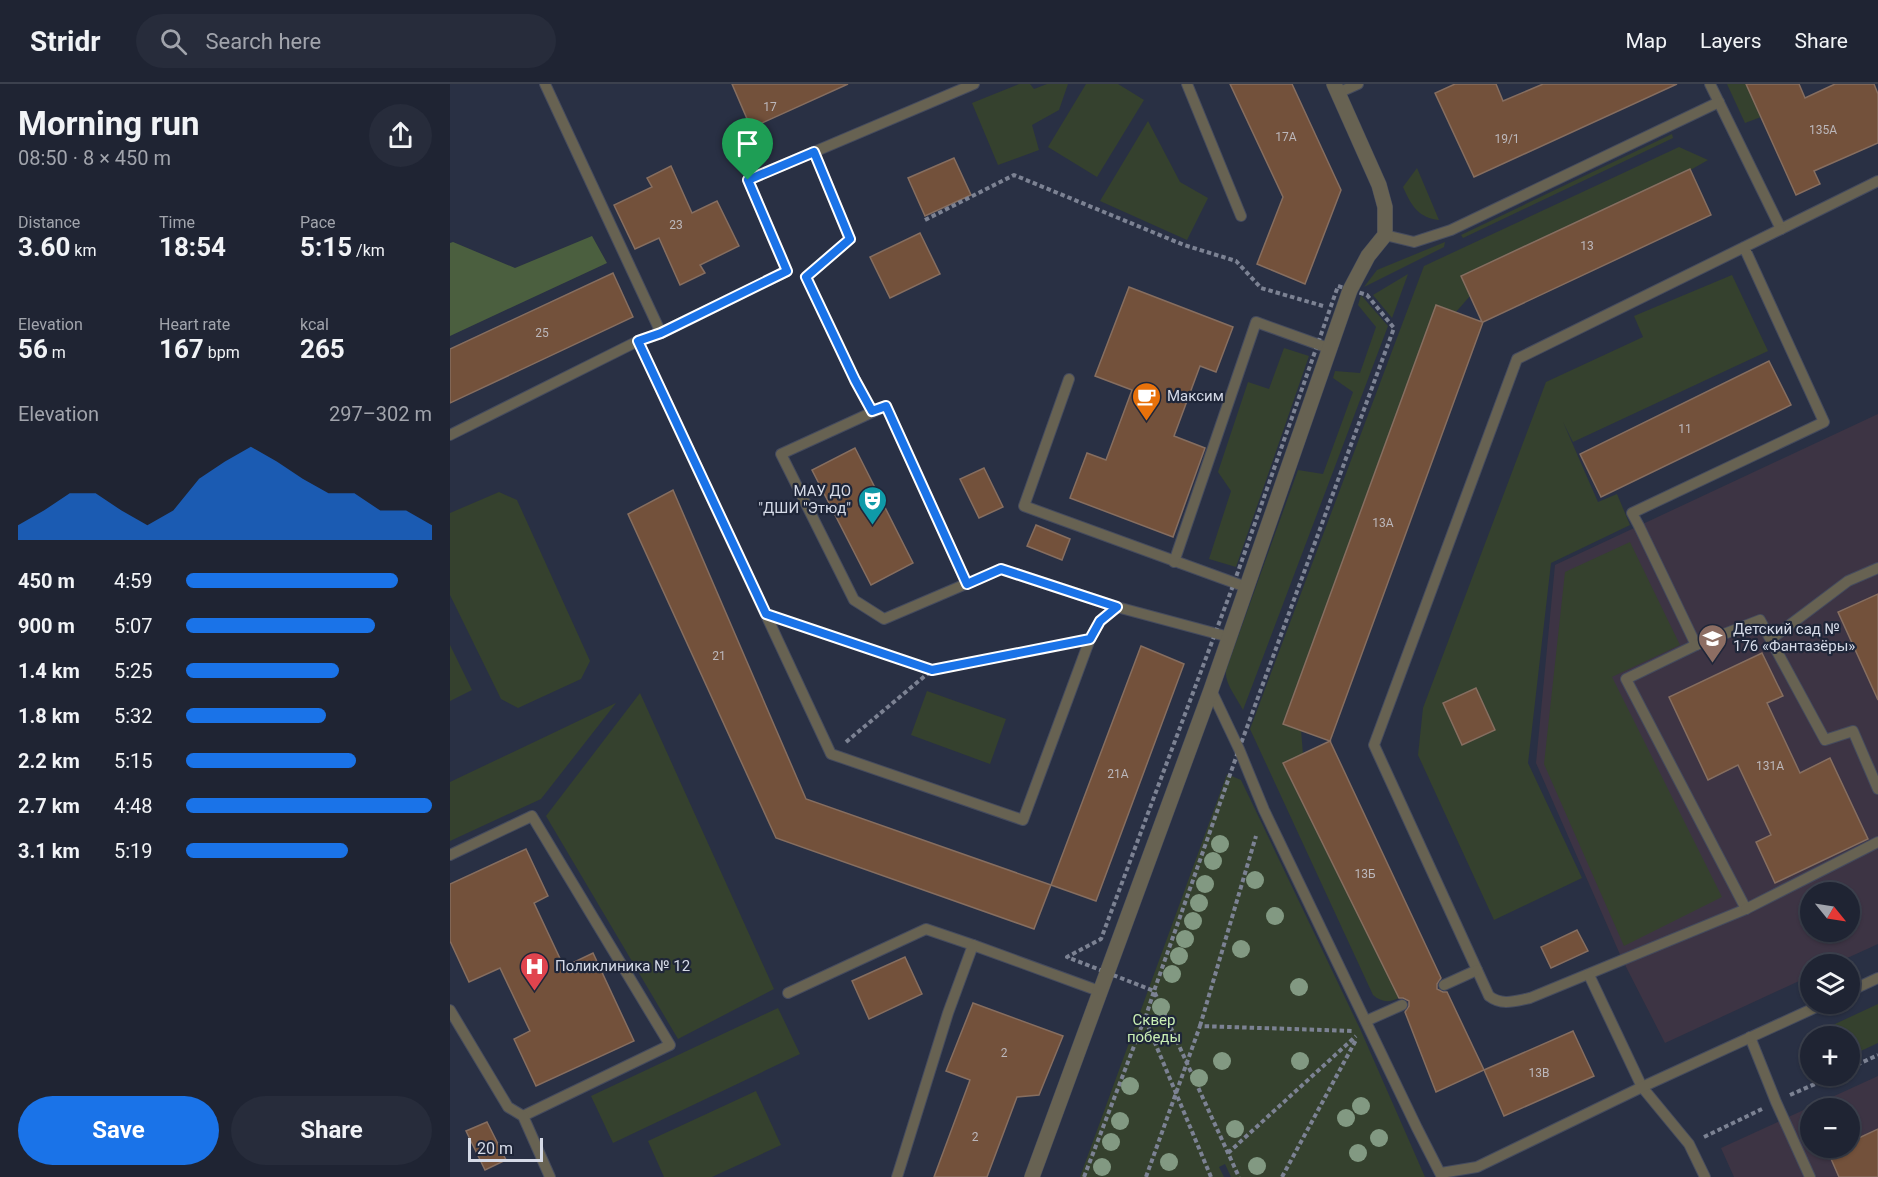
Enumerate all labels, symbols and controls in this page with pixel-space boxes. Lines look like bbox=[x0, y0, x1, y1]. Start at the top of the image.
search box bbox=[136, 14, 556, 68]
text: Stridr bbox=[30, 25, 100, 58]
icon: search bbox=[157, 25, 190, 58]
text: Search here bbox=[205, 29, 321, 54]
text: Map bbox=[1625, 29, 1667, 53]
text: Layers bbox=[1700, 29, 1761, 53]
text: Share bbox=[1794, 29, 1848, 53]
house number: 17 bbox=[763, 100, 777, 114]
text: Morning run bbox=[18, 104, 199, 143]
button: share bbox=[369, 104, 432, 167]
pin bbox=[722, 118, 773, 180]
house number: 135А bbox=[1809, 123, 1837, 137]
icon: arrive bbox=[731, 127, 764, 160]
house number: 17А bbox=[1275, 130, 1297, 144]
house number: 19/1 bbox=[1494, 132, 1520, 146]
text: 08:50 · 8 × 450 m bbox=[18, 146, 171, 170]
text: Distance bbox=[18, 213, 80, 232]
text: Time bbox=[159, 213, 195, 232]
text: Pace bbox=[300, 213, 336, 232]
house number: 23 bbox=[669, 218, 683, 232]
text: 3.60 bbox=[18, 232, 70, 262]
text: 18:54 bbox=[159, 232, 226, 262]
text: 5:15 bbox=[300, 232, 352, 262]
house number: 13 bbox=[1580, 239, 1594, 253]
text: km bbox=[70, 241, 96, 260]
text: /km bbox=[352, 241, 385, 260]
text: Elevation bbox=[18, 315, 83, 334]
text: Heart rate bbox=[159, 315, 230, 334]
text: kcal bbox=[300, 315, 329, 334]
house number: 25 bbox=[535, 326, 549, 340]
text: 56 bbox=[18, 334, 48, 364]
text: 167 bbox=[159, 334, 204, 364]
text: 265 bbox=[300, 334, 345, 364]
text: m bbox=[48, 343, 66, 362]
text: bpm bbox=[204, 343, 240, 362]
cafe icon: Максим bbox=[1130, 380, 1162, 422]
place label: Максим bbox=[1167, 387, 1224, 405]
text: Elevation bbox=[18, 402, 99, 426]
text: 297–302 m bbox=[329, 402, 432, 426]
house number: 11 bbox=[1678, 422, 1692, 436]
place label: МАУ ДО "ДШИ "Этюд" bbox=[758, 482, 851, 517]
theatre icon: МАУ ДО "ДШИ "Этюд" bbox=[856, 484, 888, 526]
house number: 13А bbox=[1372, 516, 1394, 530]
text: 450 m bbox=[18, 569, 75, 593]
text: 4:59 bbox=[114, 569, 153, 593]
text: 900 m bbox=[18, 614, 75, 638]
text: 5:07 bbox=[114, 614, 153, 638]
place label: Детский сад № 176 «Фантазёры» bbox=[1733, 620, 1855, 655]
school or university icon: Детский сад № 176 «Фантазёры» bbox=[1696, 622, 1728, 664]
house number: 21 bbox=[712, 649, 726, 663]
text: 1.4 km bbox=[18, 659, 80, 683]
text: 5:25 bbox=[114, 659, 153, 683]
text: 1.8 km bbox=[18, 704, 80, 728]
text: 5:32 bbox=[114, 704, 153, 728]
text: 2.2 km bbox=[18, 749, 80, 773]
text: 5:15 bbox=[114, 749, 153, 773]
house number: 131А bbox=[1756, 759, 1784, 773]
house number: 21А bbox=[1107, 767, 1129, 781]
text: 2.7 km bbox=[18, 794, 80, 818]
text: 4:48 bbox=[114, 794, 153, 818]
text: 3.1 km bbox=[18, 839, 80, 863]
text: 5:19 bbox=[114, 839, 153, 863]
house number: 13Б bbox=[1354, 867, 1376, 881]
north arrow bbox=[1800, 882, 1860, 942]
map controls bbox=[1800, 882, 1860, 1158]
hospital icon: Поликлиника № 12 bbox=[518, 950, 550, 992]
button: layers bbox=[1800, 954, 1860, 1014]
place label: Поликлиника № 12 bbox=[555, 957, 690, 975]
park label: Сквер победы bbox=[1127, 1011, 1181, 1046]
button: + bbox=[1800, 1026, 1860, 1086]
house number: 2 bbox=[1001, 1046, 1008, 1060]
house number: 13В bbox=[1529, 1066, 1549, 1080]
button: Save bbox=[18, 1096, 219, 1165]
button: Share bbox=[231, 1096, 432, 1165]
button: − bbox=[1800, 1098, 1860, 1158]
house number: 2 bbox=[972, 1130, 979, 1144]
scale bar bbox=[468, 1135, 543, 1162]
text: 20 m bbox=[477, 1139, 513, 1158]

